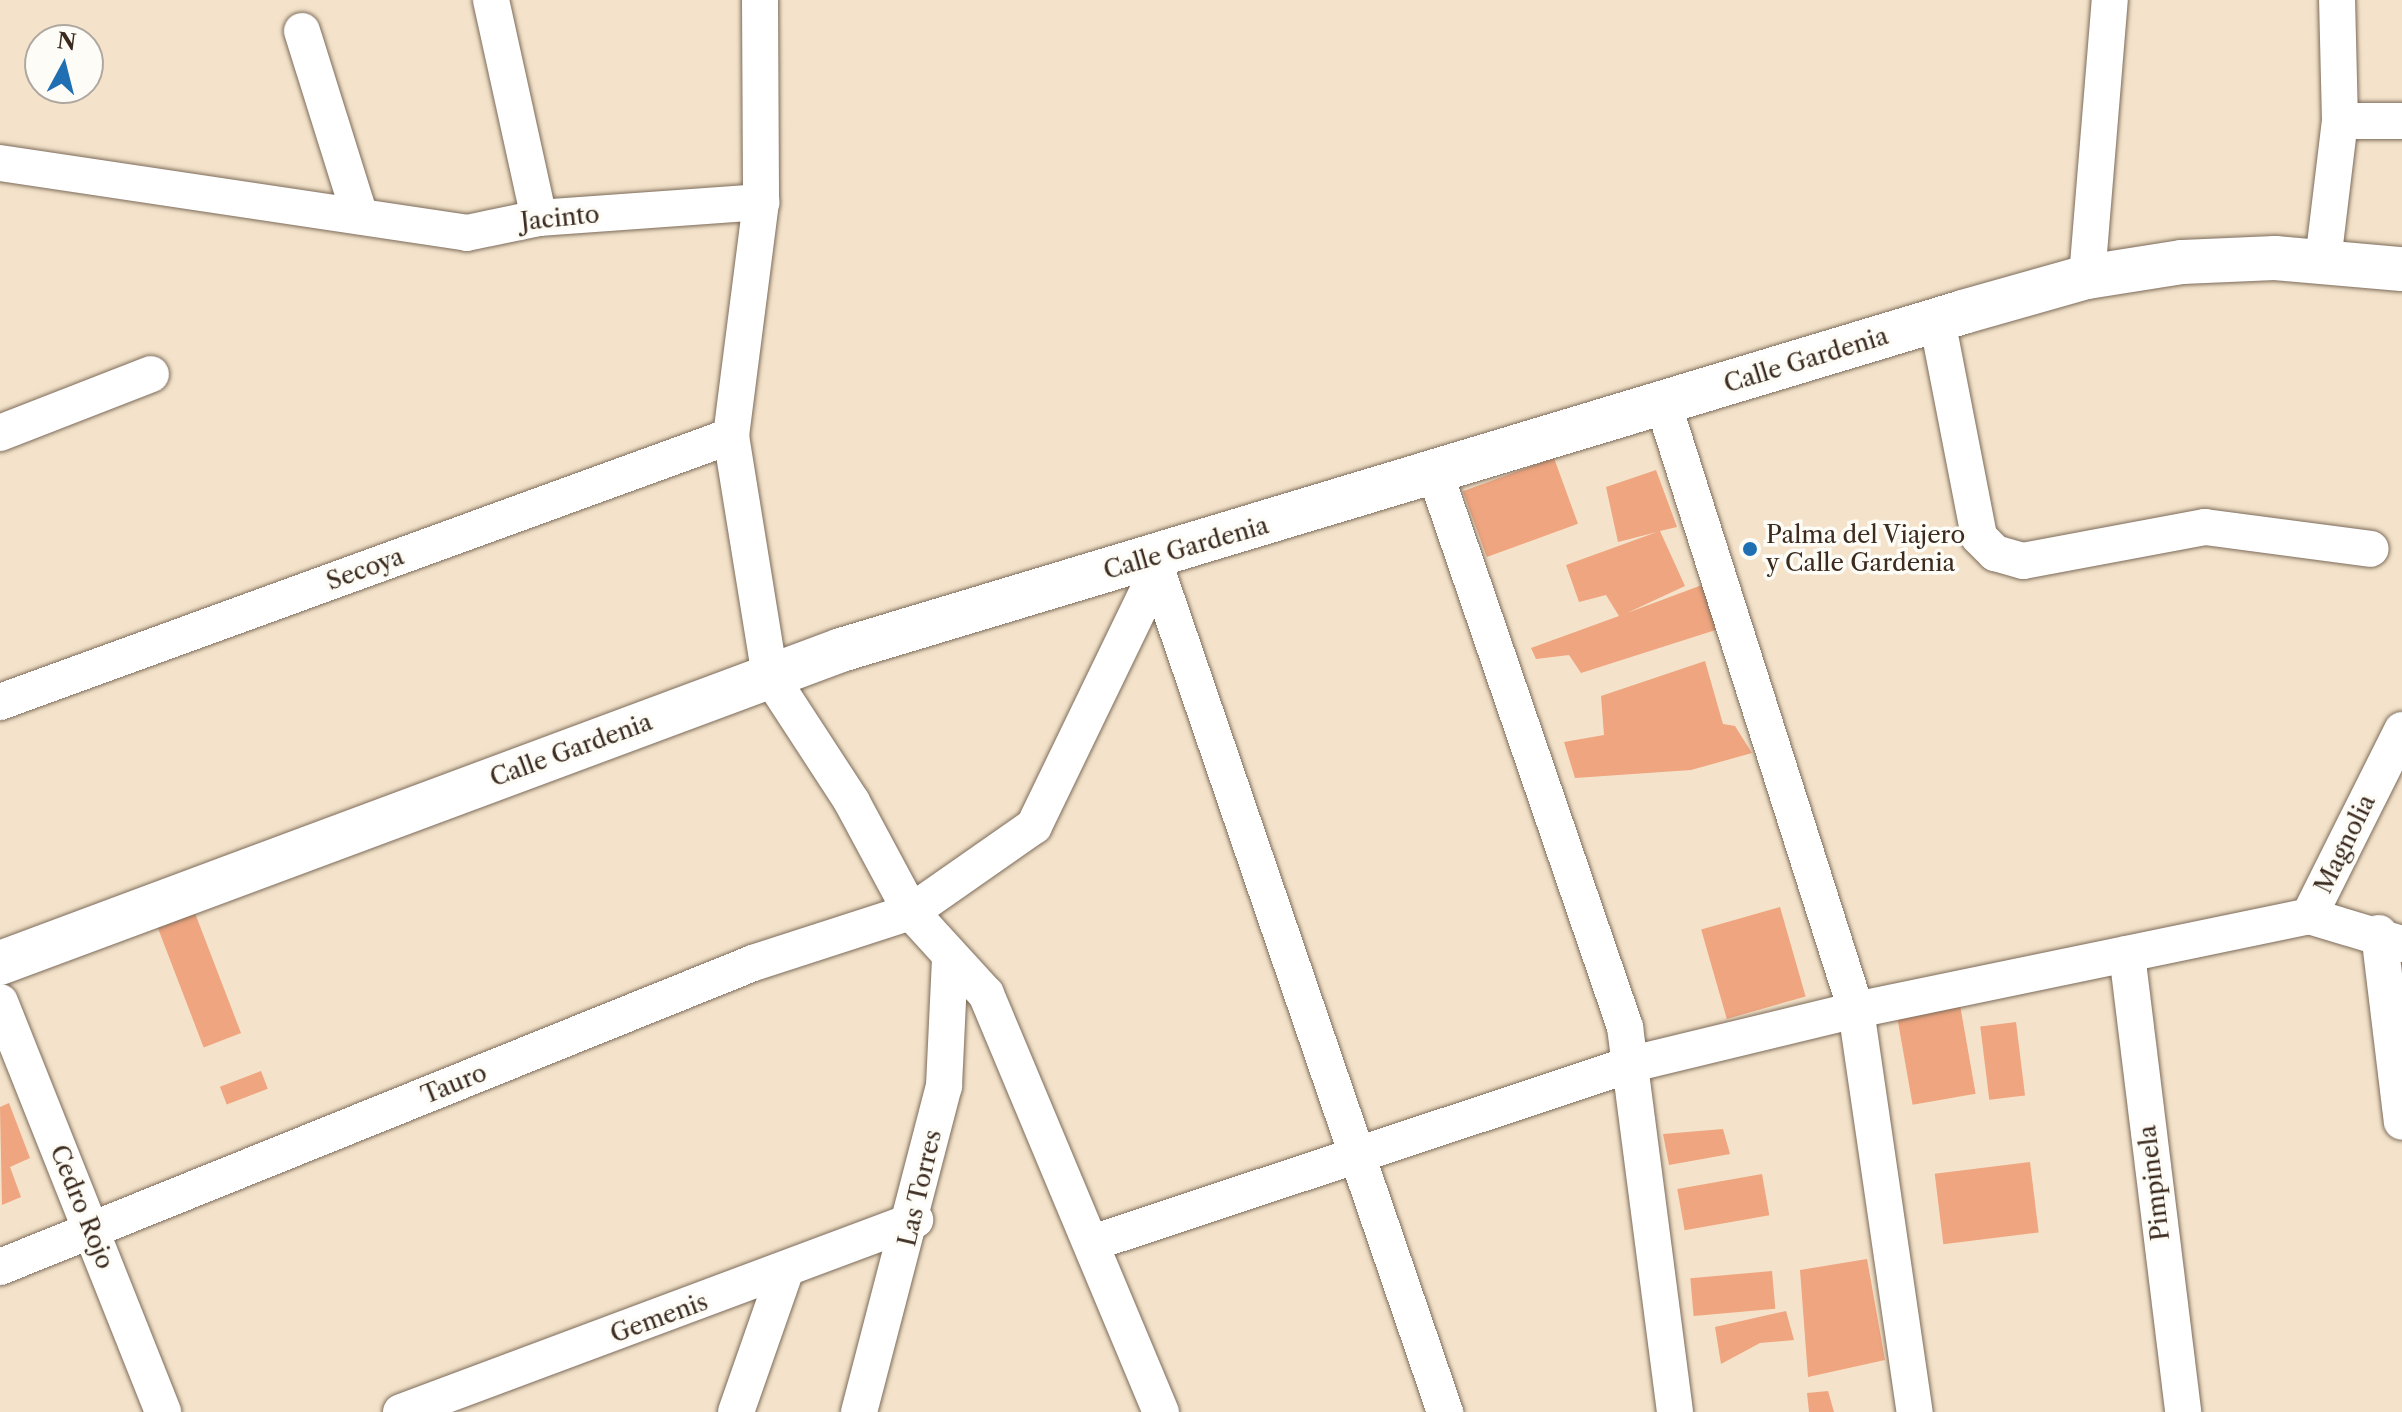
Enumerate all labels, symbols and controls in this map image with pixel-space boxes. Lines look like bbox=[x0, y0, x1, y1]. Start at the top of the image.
north arrow bbox=[24, 24, 104, 104]
text: N bbox=[56, 27, 78, 56]
street label: Jacinto bbox=[519, 200, 601, 236]
street label: Calle Gardenia bbox=[1720, 321, 1892, 399]
street label: Calle Gardenia bbox=[1100, 511, 1272, 585]
place label: Palma del Viajero y Calle Gardenia bbox=[1766, 521, 1966, 577]
marker: Palma del Viajero y Calle Gardenia bbox=[1741, 540, 1759, 558]
street label: Secoya bbox=[323, 542, 407, 596]
street label: Calle Gardenia bbox=[486, 707, 656, 793]
street label: Magnolia bbox=[2309, 790, 2381, 898]
street label: Tauro bbox=[417, 1058, 491, 1110]
street label: Pimpinela bbox=[2133, 1124, 2175, 1242]
street label: Las Torres bbox=[893, 1127, 947, 1249]
street label: Cedro Rojo bbox=[44, 1141, 120, 1273]
street label: Gemenis bbox=[606, 1287, 712, 1349]

